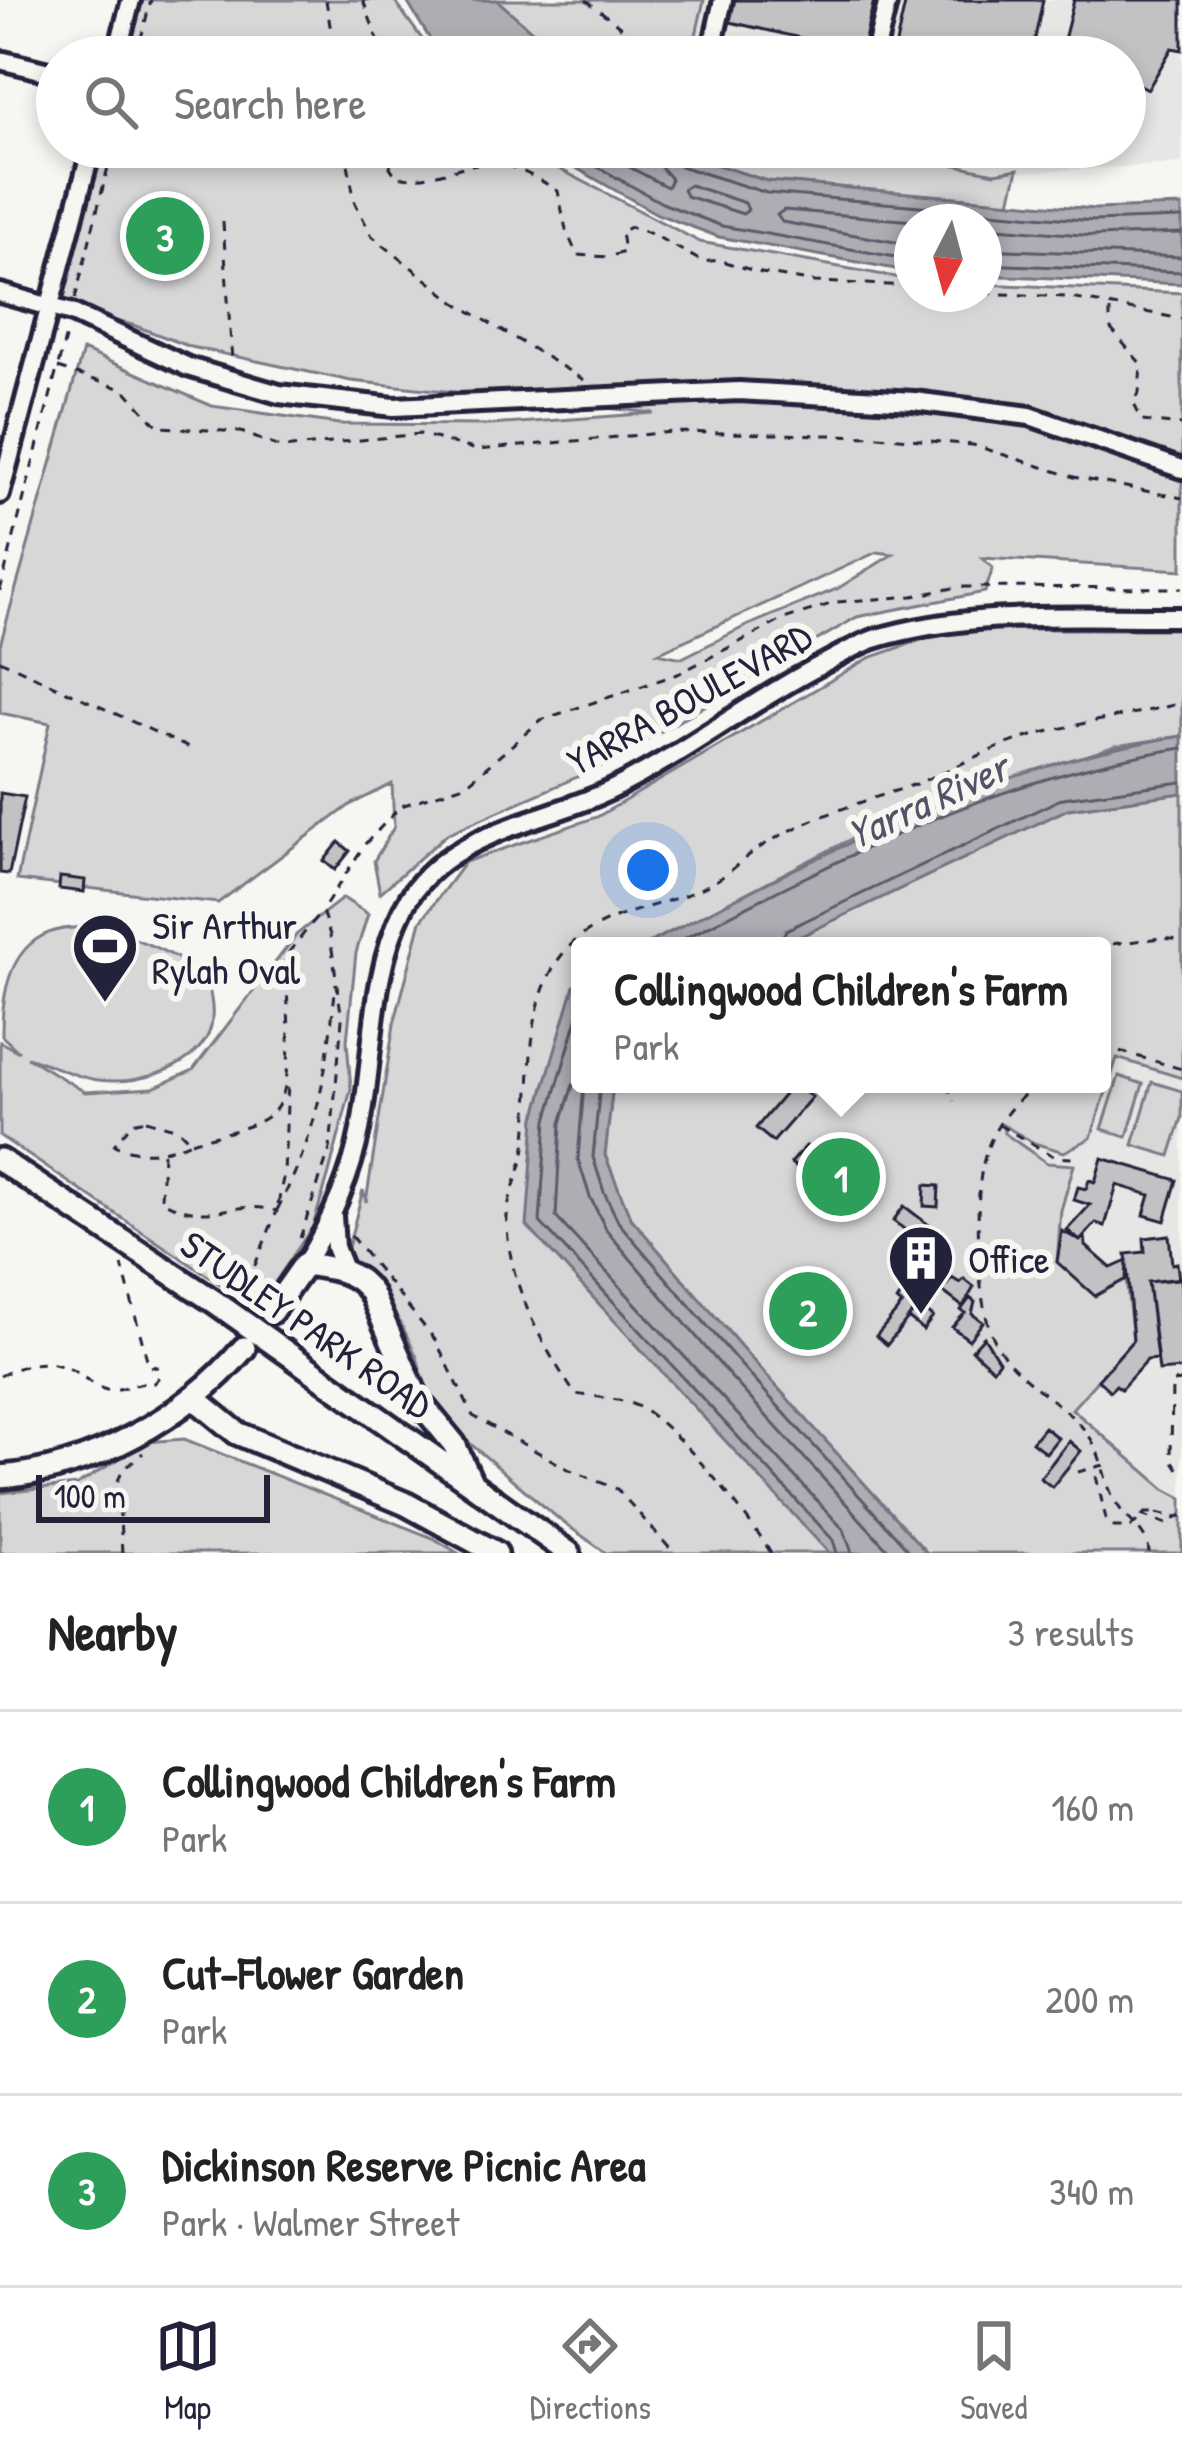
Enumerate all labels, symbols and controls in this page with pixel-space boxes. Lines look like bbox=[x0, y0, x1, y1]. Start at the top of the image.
search box bbox=[36, 36, 1146, 168]
icon: search bbox=[78, 69, 144, 135]
text: Search here bbox=[174, 72, 366, 133]
pin: 3 bbox=[126, 191, 204, 281]
north arrow bbox=[894, 204, 1002, 312]
street label: YARRA BOULEVARD bbox=[557, 609, 821, 787]
water label: Yarra River bbox=[837, 736, 1021, 862]
your location bbox=[618, 840, 678, 900]
place label: Sir Arthur Rylah Oval bbox=[152, 898, 301, 996]
sports icon: Sir Arthur Rylah Oval bbox=[70, 911, 140, 1005]
popup bbox=[571, 937, 1111, 1093]
text: Collingwood Children's Farm bbox=[614, 958, 1068, 1019]
text: Park bbox=[614, 1019, 679, 1072]
pin: 1 bbox=[802, 1132, 880, 1222]
street label: STUDLEY PARK ROAD bbox=[171, 1217, 444, 1431]
building icon: Office bbox=[886, 1223, 956, 1317]
place label: Office bbox=[968, 1232, 1050, 1285]
pin: 2 bbox=[769, 1266, 847, 1356]
scale bar bbox=[36, 1469, 270, 1522]
text: 100 m bbox=[54, 1474, 126, 1518]
text: Nearby bbox=[48, 1597, 178, 1666]
text: 3 results bbox=[1008, 1605, 1134, 1658]
text: Collingwood Children's Farm bbox=[162, 1750, 616, 1811]
text: 1 bbox=[80, 1780, 94, 1833]
text: 160 m bbox=[1051, 1780, 1134, 1833]
text: Park bbox=[162, 1811, 227, 1864]
text: Cut-Flower Garden bbox=[162, 1942, 464, 2003]
text: 2 bbox=[78, 1972, 96, 2025]
text: 200 m bbox=[1045, 1972, 1134, 2025]
text: Park bbox=[162, 2003, 227, 2056]
text: Dickinson Reserve Picnic Area bbox=[162, 2134, 646, 2195]
text: 3 bbox=[78, 2164, 96, 2217]
text: 340 m bbox=[1049, 2164, 1134, 2217]
text: Park · Walmer Street bbox=[162, 2195, 460, 2248]
tab: Map bbox=[155, 2313, 221, 2429]
tab: Directions bbox=[530, 2313, 651, 2429]
tab: Saved bbox=[960, 2313, 1027, 2429]

